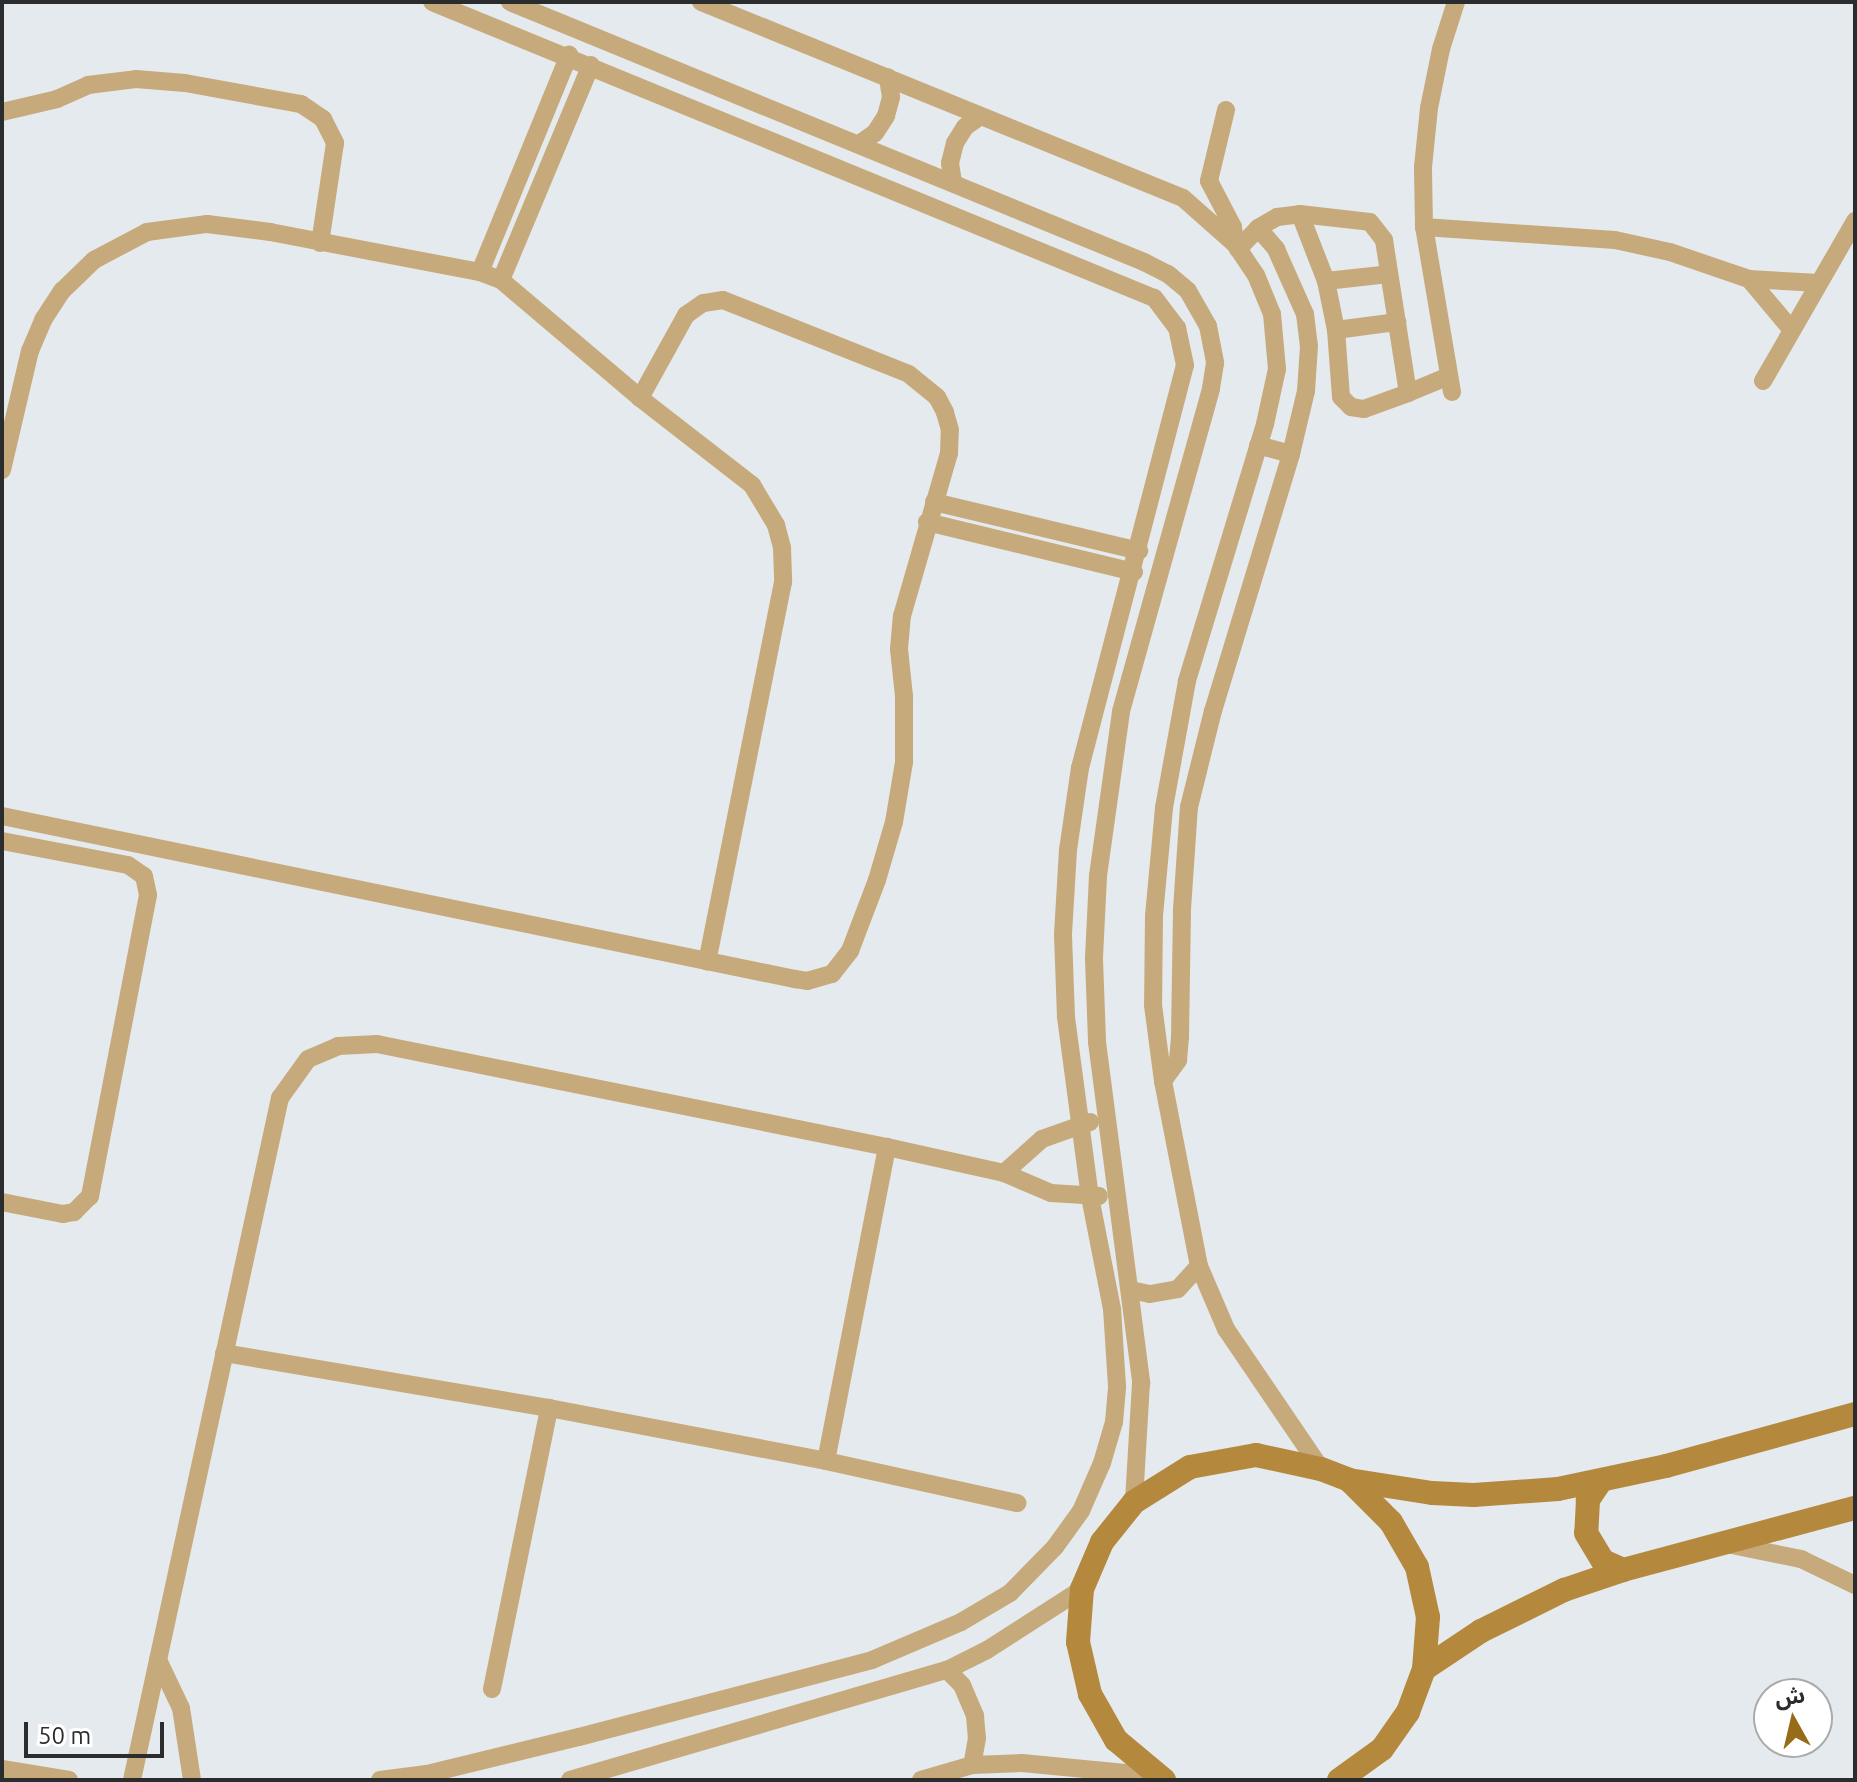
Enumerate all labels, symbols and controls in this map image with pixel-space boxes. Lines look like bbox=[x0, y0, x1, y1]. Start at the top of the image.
north arrow bbox=[1753, 1678, 1833, 1758]
text: ش bbox=[1773, 1681, 1807, 1710]
scale bar bbox=[28, 1706, 168, 1756]
text: 50 m bbox=[38, 1722, 91, 1749]

